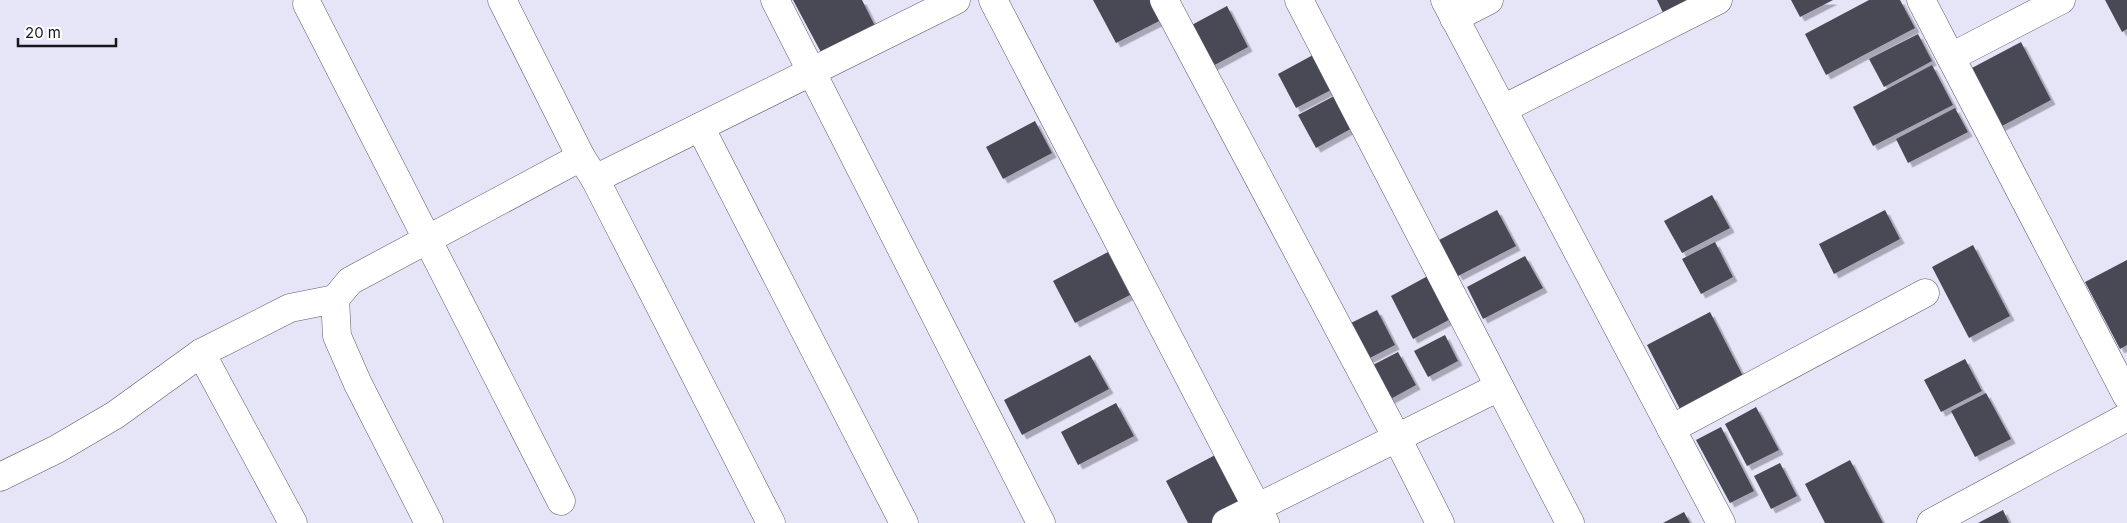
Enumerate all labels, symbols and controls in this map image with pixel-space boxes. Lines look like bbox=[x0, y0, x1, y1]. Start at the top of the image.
scale bar bbox=[18, 15, 115, 47]
text: 20 m bbox=[25, 23, 61, 42]

